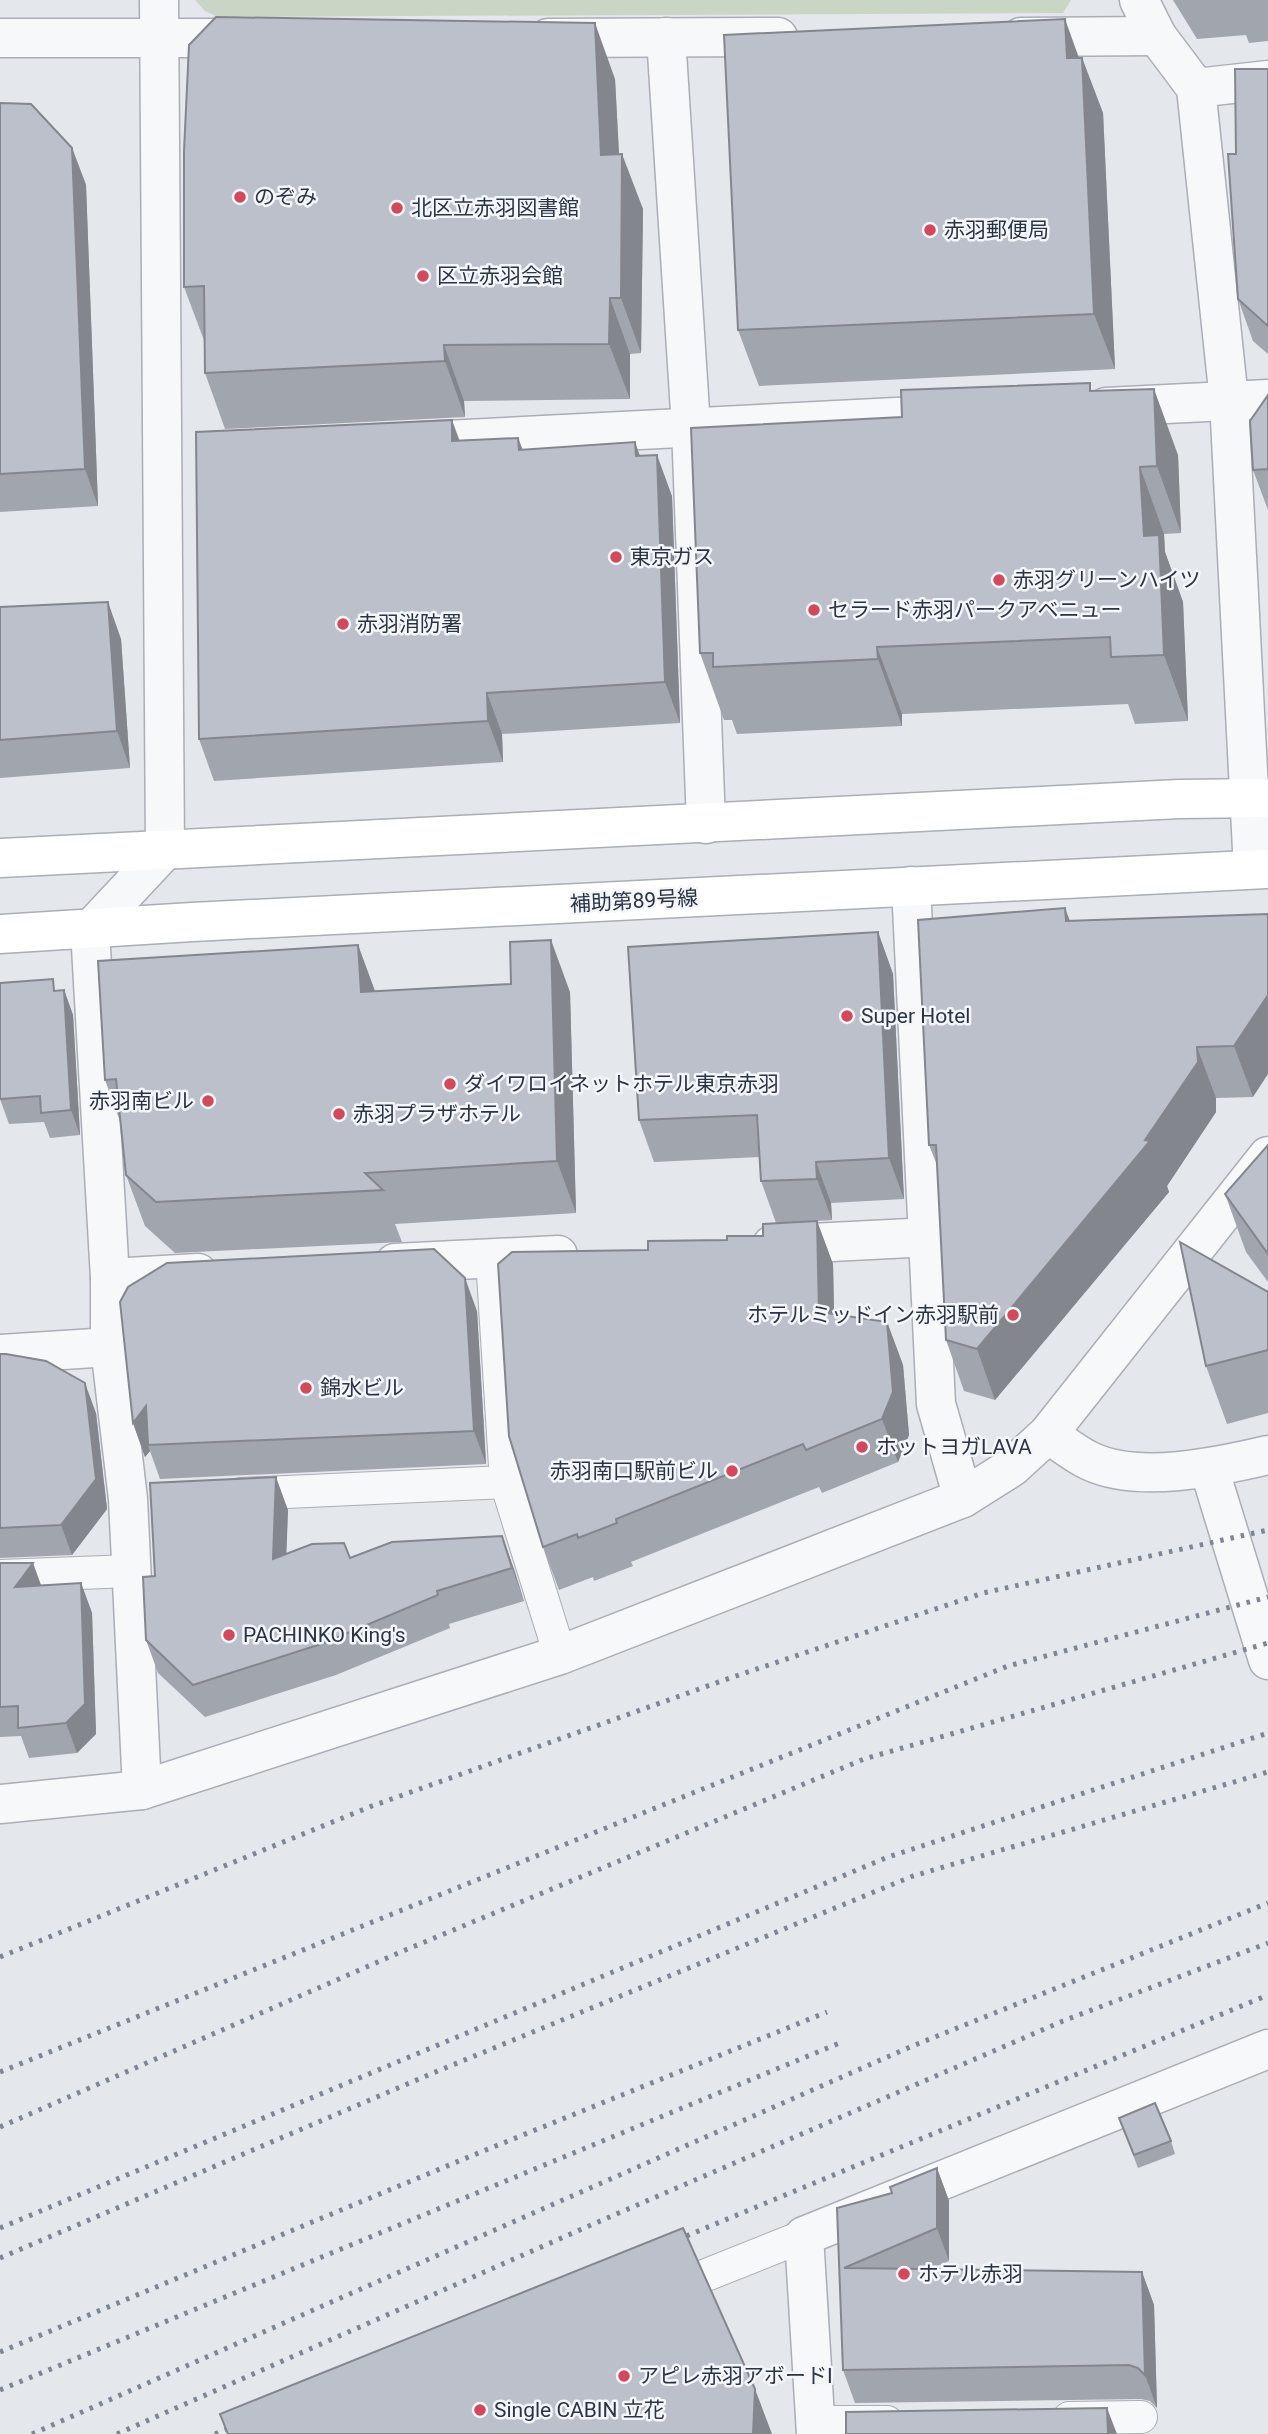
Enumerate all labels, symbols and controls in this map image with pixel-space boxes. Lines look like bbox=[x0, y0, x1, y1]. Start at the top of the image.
place label: のぞみ bbox=[254, 185, 317, 209]
marker: のぞみ bbox=[232, 189, 248, 205]
place label: 北区立赤羽図書館 bbox=[411, 196, 579, 220]
marker: 北区立赤羽図書館 bbox=[389, 200, 405, 216]
place label: 赤羽郵便局 bbox=[944, 218, 1049, 242]
marker: 赤羽郵便局 bbox=[922, 222, 938, 238]
place label: 区立赤羽会館 bbox=[437, 264, 563, 288]
marker: 区立赤羽会館 bbox=[415, 268, 431, 284]
place label: 東京ガス bbox=[630, 545, 714, 569]
marker: 東京ガス bbox=[608, 549, 624, 565]
place label: 赤羽グリーンハイツ bbox=[1013, 568, 1201, 592]
marker: 赤羽グリーンハイツ bbox=[991, 572, 1007, 588]
place label: セラード赤羽パークアベニュー bbox=[828, 598, 1122, 622]
marker: セラード赤羽パークアベニュー bbox=[806, 602, 822, 618]
place label: 赤羽消防署 bbox=[357, 612, 462, 636]
marker: 赤羽消防署 bbox=[335, 616, 351, 632]
street label: 補助第89号線 bbox=[569, 886, 699, 916]
place label: Super Hotel bbox=[861, 1004, 970, 1028]
marker: Super Hotel bbox=[839, 1008, 855, 1024]
place label: ダイワロイネットホテル東京赤羽 bbox=[464, 1072, 779, 1096]
marker: ダイワロイネットホテル東京赤羽 bbox=[442, 1076, 458, 1092]
place label: 赤羽南ビル bbox=[89, 1089, 194, 1113]
marker: 赤羽南ビル bbox=[200, 1093, 216, 1109]
place label: 赤羽プラザホテル bbox=[353, 1102, 521, 1126]
marker: 赤羽プラザホテル bbox=[331, 1106, 347, 1122]
place label: ホテルミッドイン赤羽駅前 bbox=[747, 1303, 999, 1327]
marker: ホテルミッドイン赤羽駅前 bbox=[1005, 1307, 1021, 1323]
place label: 錦水ビル bbox=[320, 1376, 404, 1400]
marker: 錦水ビル bbox=[298, 1380, 314, 1396]
place label: ホットヨガLAVA bbox=[876, 1435, 1032, 1459]
marker: ホットヨガLAVA bbox=[854, 1439, 870, 1455]
place label: 赤羽南口駅前ビル bbox=[550, 1459, 718, 1483]
marker: 赤羽南口駅前ビル bbox=[724, 1463, 740, 1479]
place label: PACHINKO King's bbox=[243, 1623, 406, 1647]
marker: PACHINKO King's bbox=[221, 1627, 237, 1643]
place label: ホテル赤羽 bbox=[918, 2262, 1023, 2286]
marker: ホテル赤羽 bbox=[896, 2266, 912, 2282]
place label: アピレ赤羽アボードI bbox=[638, 2364, 833, 2388]
marker: アピレ赤羽アボードI bbox=[616, 2368, 632, 2384]
place label: Single CABIN 立花 bbox=[494, 2398, 665, 2422]
marker: Single CABIN 立花 bbox=[472, 2402, 488, 2418]

